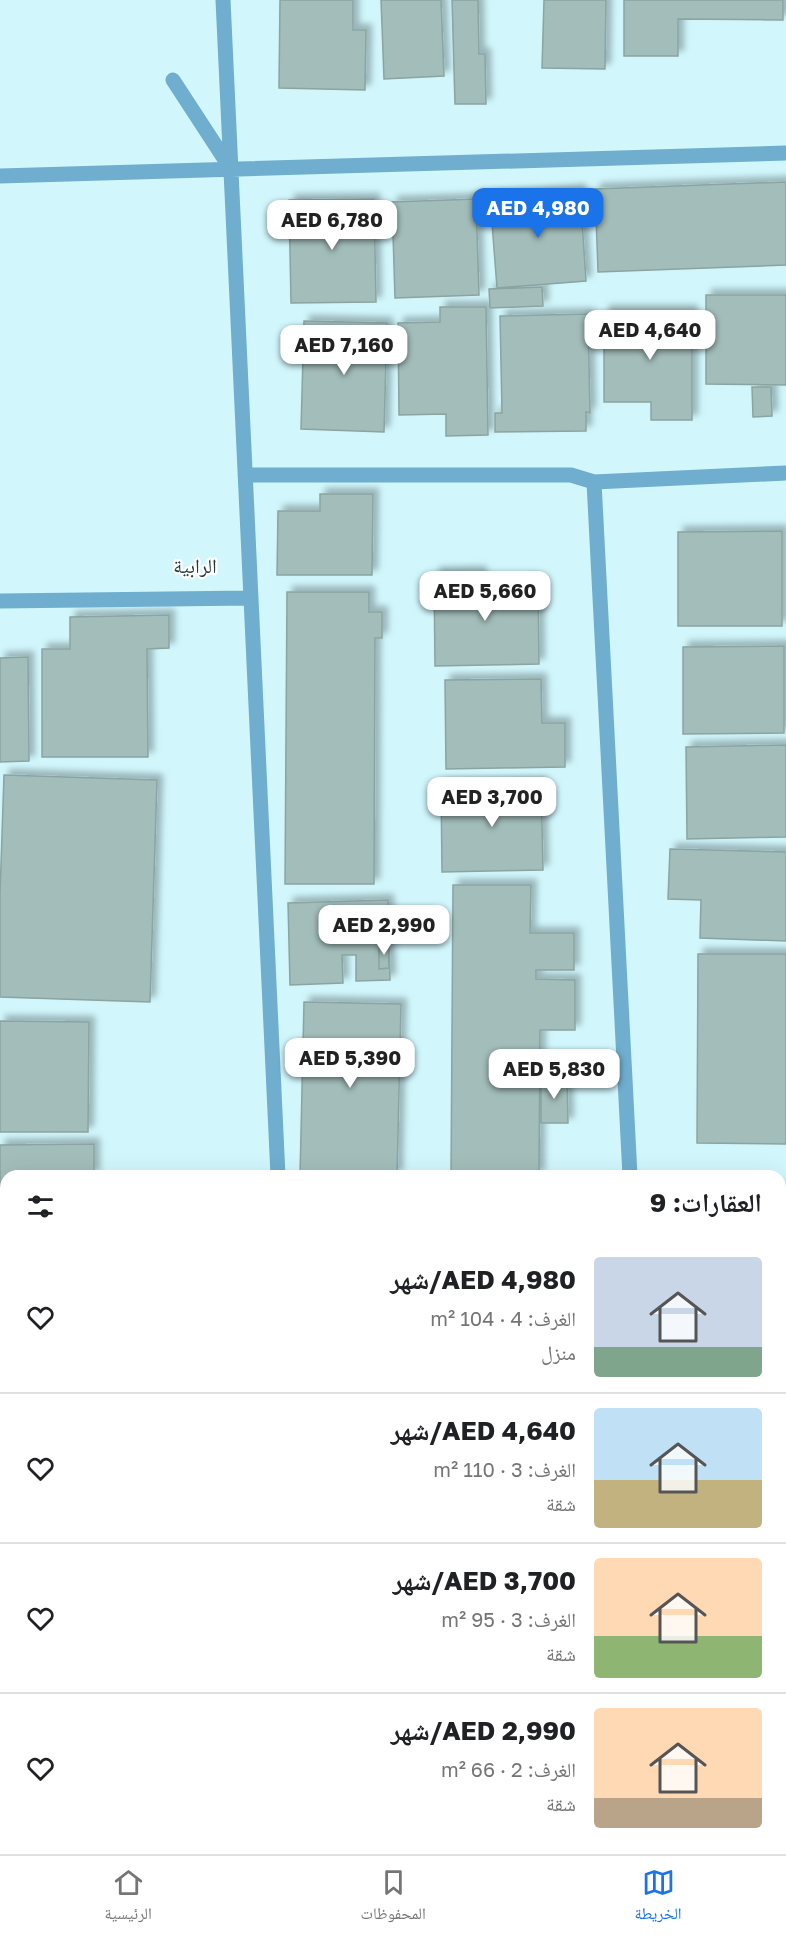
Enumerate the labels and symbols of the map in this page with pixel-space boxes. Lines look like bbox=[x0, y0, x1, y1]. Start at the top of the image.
pin: AED 4,980 bbox=[469, 188, 607, 239]
pin: AED 6,780 bbox=[263, 200, 401, 251]
pin: AED 4,640 bbox=[581, 310, 719, 361]
pin: AED 7,160 bbox=[275, 325, 413, 376]
district label: الرابية bbox=[173, 553, 217, 578]
pin: AED 5,660 bbox=[416, 571, 554, 622]
pin: AED 3,700 bbox=[423, 777, 561, 828]
pin: AED 2,990 bbox=[315, 905, 453, 956]
pin: AED 5,390 bbox=[281, 1038, 419, 1089]
pin: AED 5,830 bbox=[485, 1049, 623, 1100]

